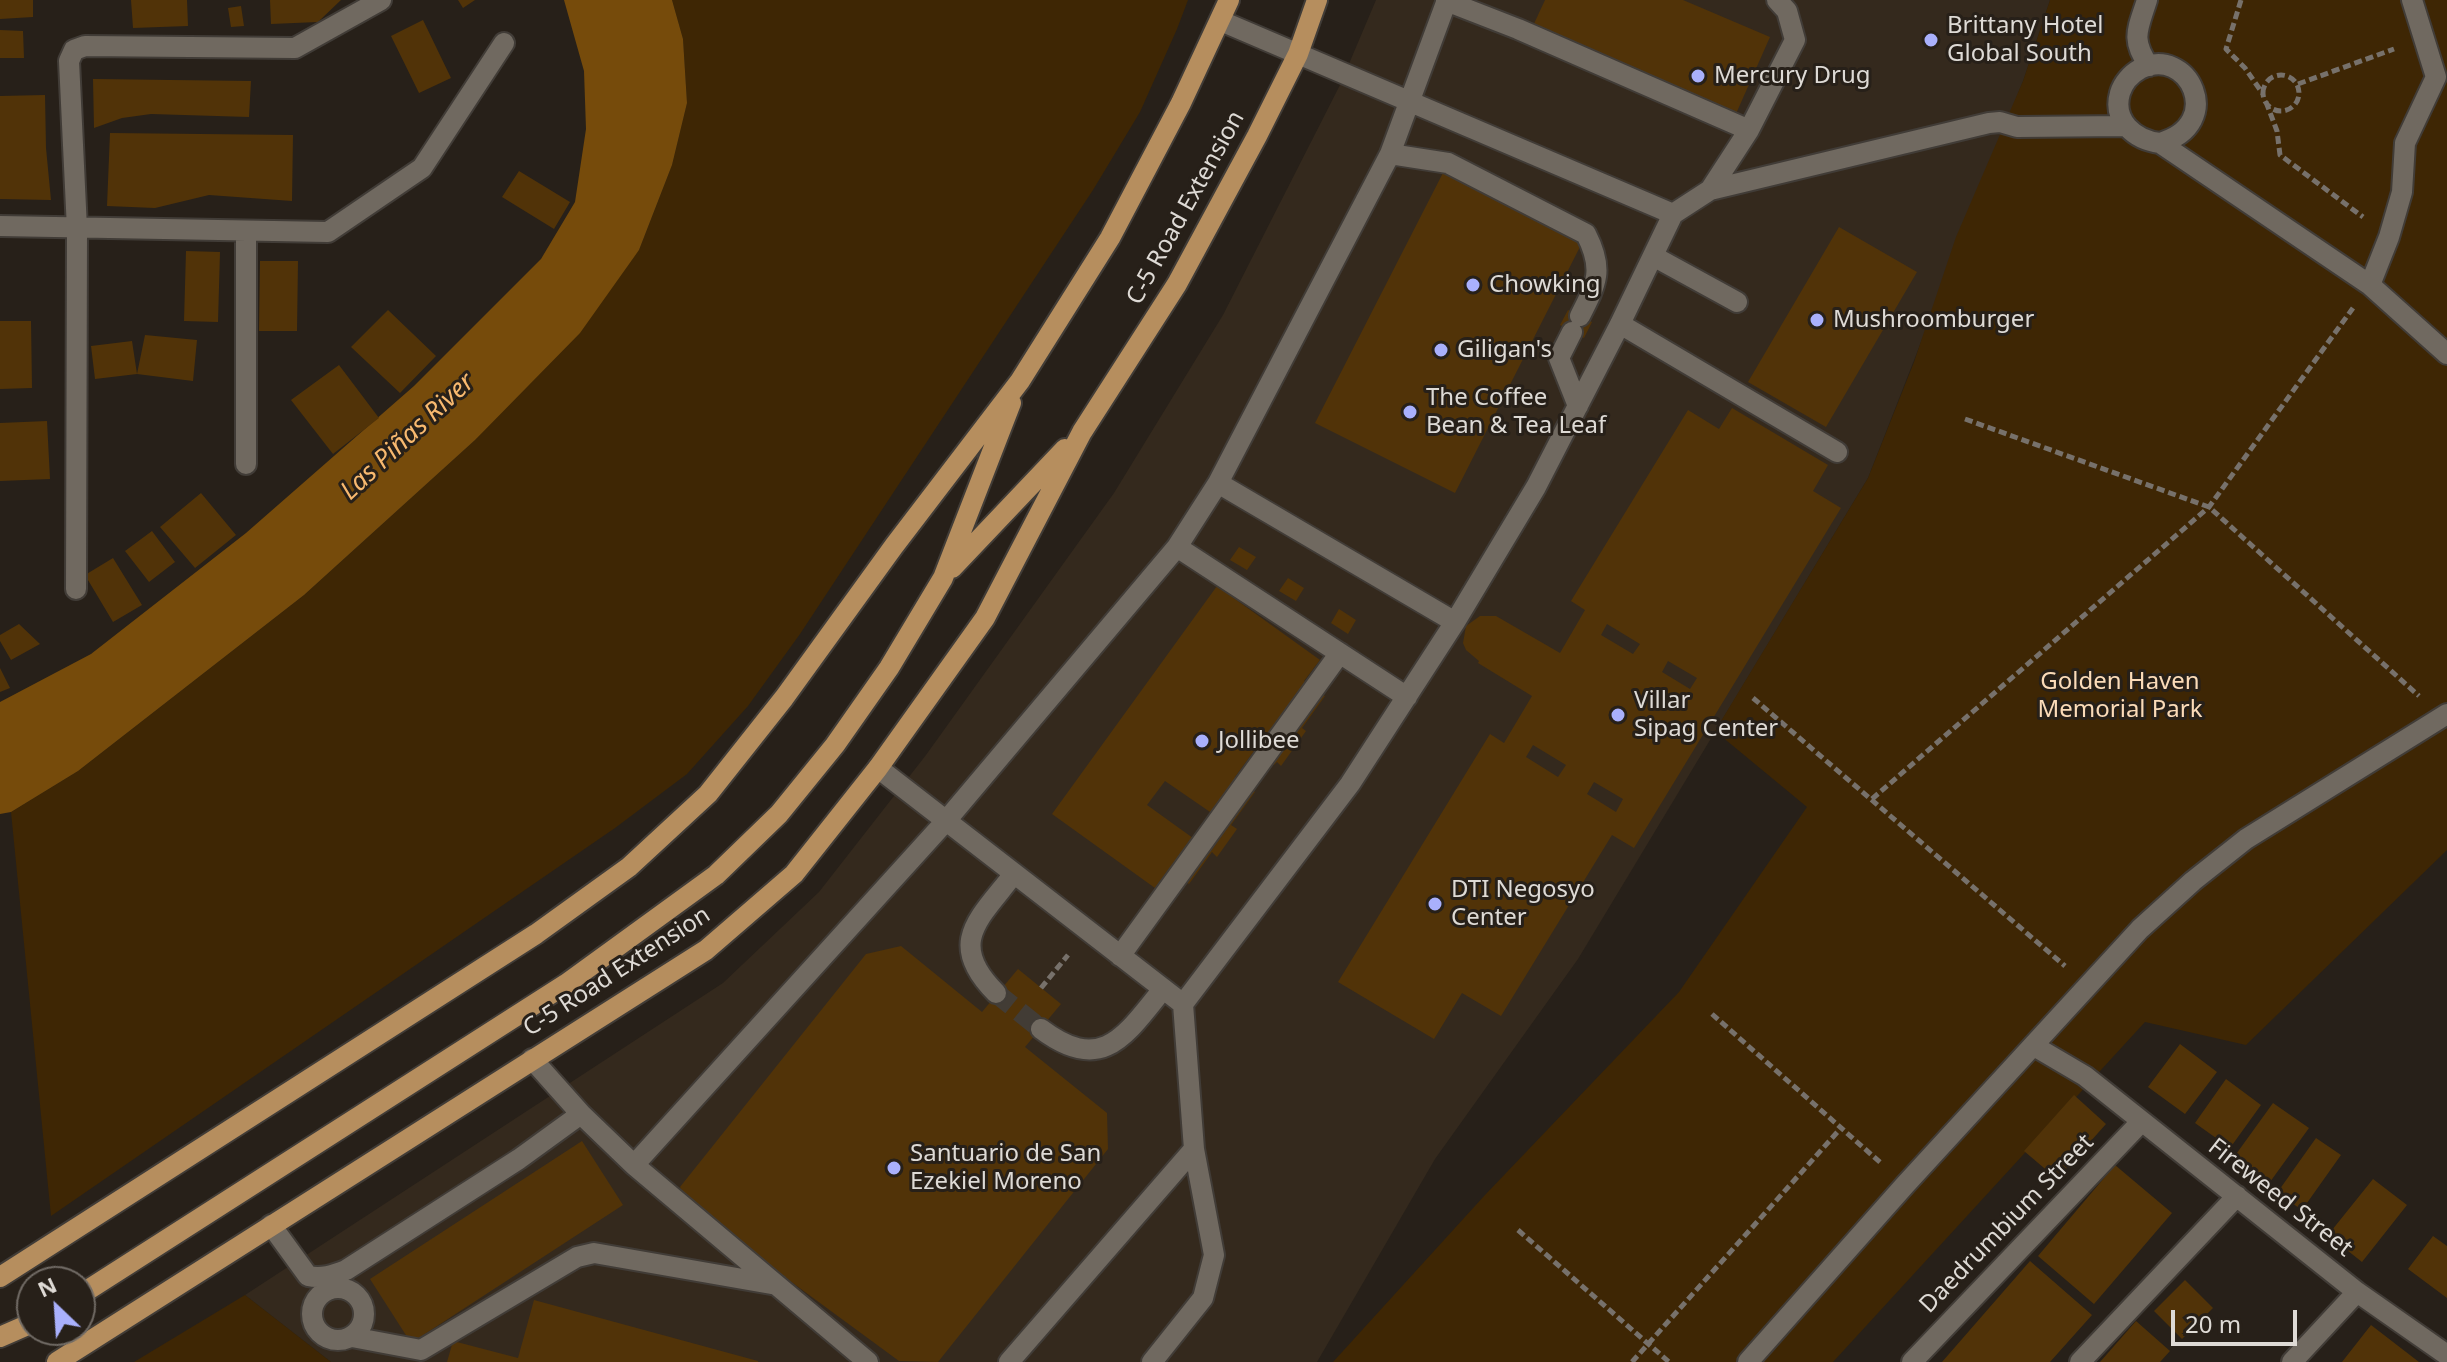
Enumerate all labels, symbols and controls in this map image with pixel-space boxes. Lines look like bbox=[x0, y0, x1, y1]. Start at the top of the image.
place label: Brittany Hotel Global South bbox=[1947, 12, 2104, 68]
marker: Brittany Hotel Global South bbox=[1922, 31, 1940, 49]
place label: Mercury Drug bbox=[1714, 62, 1871, 90]
marker: Mercury Drug bbox=[1689, 67, 1707, 85]
street label: C-5 Road Extension bbox=[1121, 106, 1251, 310]
place label: Chowking bbox=[1489, 271, 1601, 299]
marker: Chowking bbox=[1464, 276, 1482, 294]
place label: Mushroomburger bbox=[1833, 306, 2034, 334]
marker: Mushroomburger bbox=[1808, 311, 1826, 329]
place label: Giligan's bbox=[1457, 336, 1552, 364]
marker: Giligan's bbox=[1432, 341, 1450, 359]
water label: Las Piñas River bbox=[335, 367, 481, 507]
place label: The Coffee Bean & Tea Leaf bbox=[1426, 384, 1606, 440]
marker: The Coffee Bean & Tea Leaf bbox=[1401, 403, 1419, 421]
park label: Golden Haven Memorial Park bbox=[2038, 668, 2202, 724]
place label: Villar Sipag Center bbox=[1634, 687, 1778, 743]
marker: Villar Sipag Center bbox=[1609, 706, 1627, 724]
place label: Jollibee bbox=[1218, 727, 1299, 755]
marker: Jollibee bbox=[1193, 732, 1211, 750]
place label: DTI Negosyo Center bbox=[1451, 876, 1595, 932]
marker: DTI Negosyo Center bbox=[1426, 895, 1444, 913]
street label: C-5 Road Extension bbox=[518, 901, 716, 1043]
street label: Daedrumbium Street bbox=[1914, 1128, 2100, 1320]
street label: Fireweed Street bbox=[2202, 1133, 2358, 1263]
place label: Santuario de San Ezekiel Moreno bbox=[910, 1140, 1101, 1196]
marker: Santuario de San Ezekiel Moreno bbox=[885, 1159, 903, 1177]
north arrow bbox=[16, 1266, 96, 1346]
text: N bbox=[32, 1269, 61, 1303]
scale bar bbox=[2175, 1294, 2301, 1344]
text: 20 m bbox=[2185, 1307, 2241, 1340]

